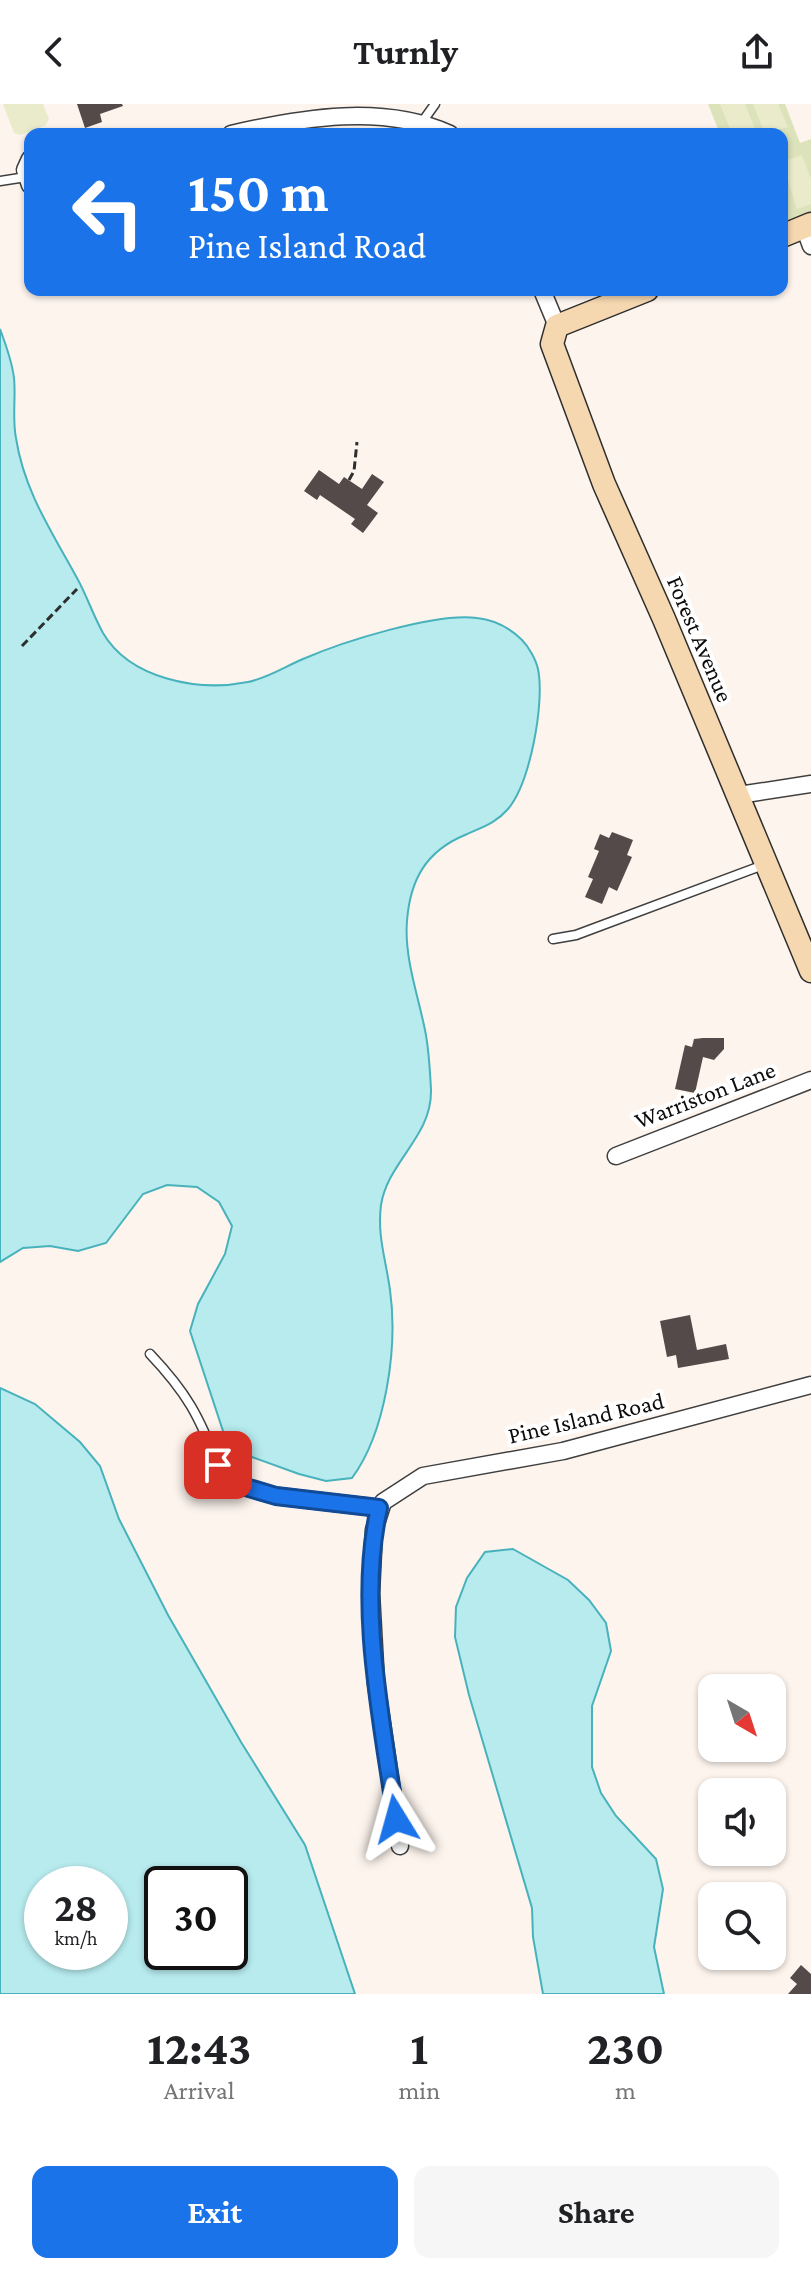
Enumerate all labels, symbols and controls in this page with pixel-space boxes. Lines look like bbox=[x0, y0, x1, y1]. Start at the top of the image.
icon: back bbox=[32, 30, 76, 74]
icon: share bbox=[735, 30, 779, 74]
text: Turnly bbox=[353, 32, 458, 72]
icon: left bbox=[56, 160, 160, 264]
text: 150 m bbox=[188, 161, 329, 223]
text: Pine Island Road bbox=[188, 226, 427, 266]
street label: Forest Avenue bbox=[662, 572, 739, 706]
street label: Warriston Lane bbox=[631, 1055, 779, 1134]
street label: Pine Island Road bbox=[505, 1386, 667, 1449]
pin bbox=[184, 1431, 252, 1499]
icon: arrive bbox=[196, 1443, 240, 1487]
north arrow bbox=[698, 1674, 786, 1762]
map controls bbox=[698, 1674, 786, 1970]
position arrow bbox=[354, 1777, 438, 1861]
button: sound bbox=[698, 1778, 786, 1866]
speed limit sign: 30 bbox=[144, 1866, 248, 1970]
button: search bbox=[698, 1882, 786, 1970]
text: 28 bbox=[54, 1885, 98, 1930]
text: km/h bbox=[54, 1927, 98, 1949]
text: 12:43 bbox=[147, 2021, 252, 2074]
text: 1 bbox=[410, 2021, 428, 2074]
text: 230 bbox=[587, 2021, 664, 2074]
text: Arrival bbox=[164, 2076, 235, 2105]
text: min bbox=[398, 2076, 440, 2105]
text: m bbox=[615, 2076, 636, 2105]
button: Exit bbox=[32, 2166, 398, 2258]
button: Share bbox=[414, 2166, 779, 2258]

